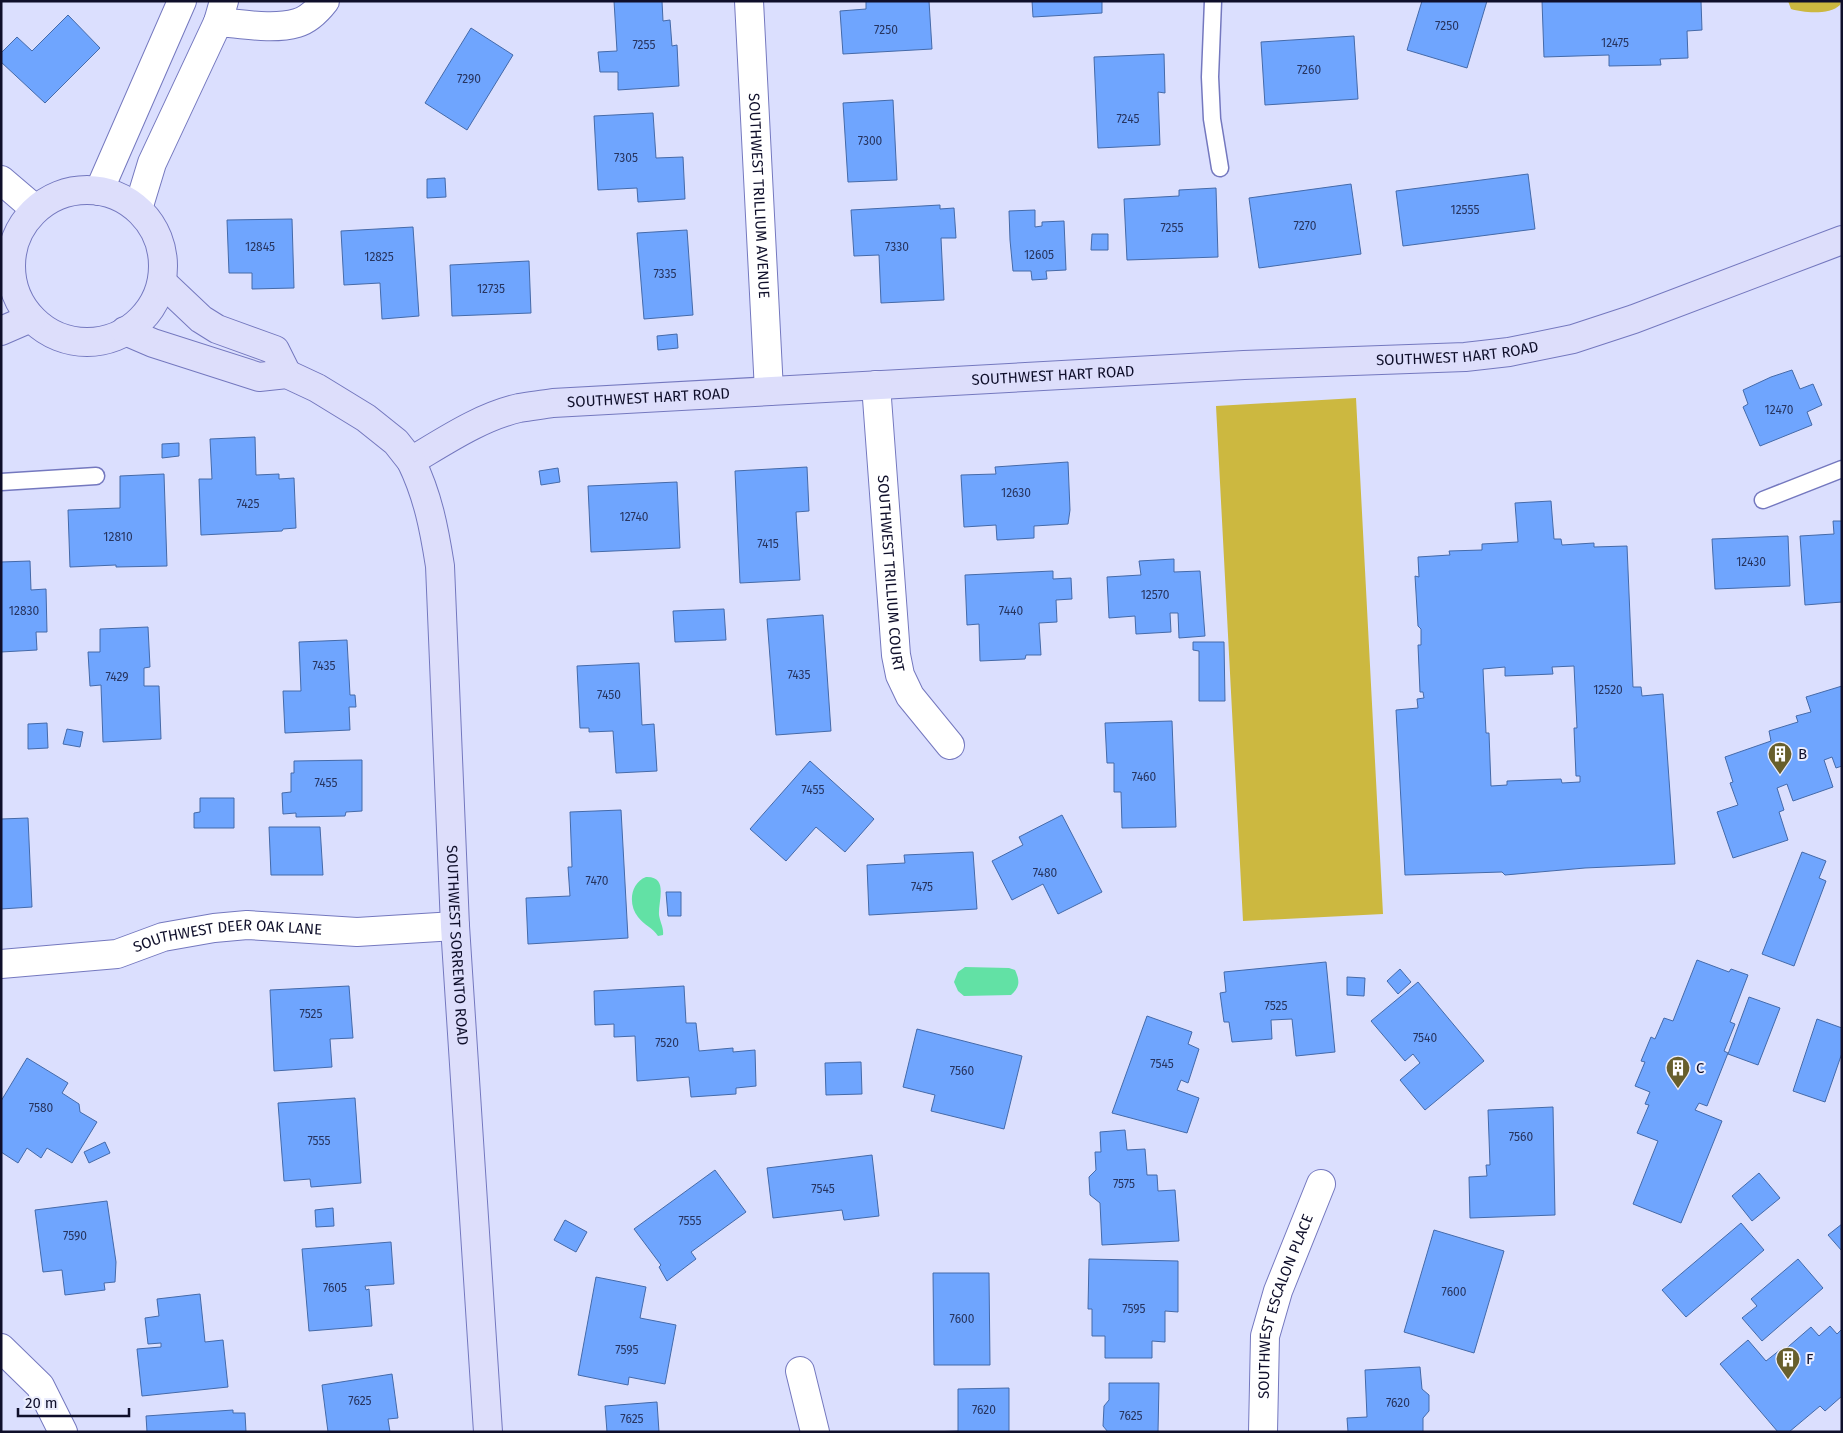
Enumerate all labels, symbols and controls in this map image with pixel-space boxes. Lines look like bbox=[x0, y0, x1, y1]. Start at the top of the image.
house number: 7250 bbox=[1435, 19, 1459, 33]
house number: 7250 bbox=[874, 23, 898, 37]
house number: 12475 bbox=[1601, 36, 1629, 50]
house number: 7255 bbox=[632, 38, 656, 52]
house number: 7260 bbox=[1297, 63, 1321, 77]
house number: 7290 bbox=[457, 72, 481, 86]
street label: SOUTHWEST TRILLIUM AVENUE bbox=[745, 93, 773, 299]
house number: 7245 bbox=[1116, 112, 1140, 126]
house number: 7300 bbox=[858, 134, 883, 148]
house number: 7305 bbox=[614, 151, 638, 165]
house number: 12555 bbox=[1450, 203, 1480, 217]
house number: 7270 bbox=[1294, 219, 1317, 233]
house number: 7255 bbox=[1160, 221, 1184, 235]
house number: 12845 bbox=[245, 240, 275, 254]
house number: 7330 bbox=[885, 240, 909, 254]
house number: 12605 bbox=[1024, 248, 1054, 262]
house number: 12825 bbox=[364, 250, 394, 264]
house number: 7335 bbox=[653, 267, 677, 281]
house number: 12735 bbox=[477, 282, 505, 296]
street label: SOUTHWEST HART ROAD bbox=[1376, 337, 1540, 369]
street label: SOUTHWEST HART ROAD bbox=[971, 362, 1135, 389]
street label: SOUTHWEST HART ROAD bbox=[567, 384, 731, 411]
house number: 12470 bbox=[1765, 403, 1794, 417]
street label: SOUTHWEST TRILLIUM COURT bbox=[874, 474, 908, 674]
house number: 12630 bbox=[1001, 486, 1031, 500]
house number: 7425 bbox=[237, 497, 259, 511]
house number: 12740 bbox=[620, 510, 649, 524]
house number: 12810 bbox=[103, 530, 133, 544]
house number: 7415 bbox=[757, 537, 779, 551]
house number: 12430 bbox=[1736, 555, 1766, 569]
house number: 12570 bbox=[1141, 588, 1170, 602]
house number: 12830 bbox=[9, 604, 40, 618]
house number: 7440 bbox=[999, 604, 1023, 618]
house number: 7435 bbox=[312, 659, 336, 673]
house number: 7435 bbox=[787, 668, 811, 682]
house number: 7429 bbox=[105, 670, 129, 684]
house number: 12520 bbox=[1593, 683, 1623, 697]
house number: 7450 bbox=[597, 688, 621, 702]
building icon: B bbox=[1767, 741, 1793, 775]
place label: B bbox=[1798, 745, 1807, 763]
house number: 7460 bbox=[1132, 770, 1156, 784]
house number: 7455 bbox=[314, 776, 338, 790]
house number: 7455 bbox=[801, 783, 825, 797]
street label: SOUTHWEST SORRENTO ROAD bbox=[443, 845, 472, 1046]
house number: 7480 bbox=[1033, 866, 1058, 880]
house number: 7470 bbox=[586, 874, 609, 888]
house number: 7475 bbox=[911, 880, 933, 894]
street label: SOUTHWEST DEER OAK LANE bbox=[131, 916, 323, 956]
house number: 7525 bbox=[1265, 999, 1287, 1013]
house number: 7525 bbox=[300, 1007, 322, 1021]
house number: 7540 bbox=[1413, 1031, 1437, 1045]
house number: 7520 bbox=[655, 1036, 679, 1050]
building icon: C bbox=[1665, 1055, 1691, 1089]
house number: 7545 bbox=[1150, 1057, 1174, 1071]
place label: C bbox=[1696, 1059, 1705, 1077]
house number: 7560 bbox=[950, 1064, 974, 1078]
house number: 7580 bbox=[29, 1101, 54, 1115]
house number: 7560 bbox=[1509, 1130, 1533, 1144]
house number: 7555 bbox=[307, 1134, 331, 1148]
house number: 7575 bbox=[1113, 1177, 1135, 1191]
house number: 7545 bbox=[811, 1182, 835, 1196]
street label: SOUTHWEST ESCALON PLACE bbox=[1255, 1211, 1317, 1399]
house number: 7555 bbox=[678, 1214, 702, 1228]
house number: 7590 bbox=[63, 1229, 87, 1243]
house number: 7605 bbox=[323, 1281, 347, 1295]
house number: 7600 bbox=[1442, 1285, 1467, 1299]
house number: 7595 bbox=[1122, 1302, 1146, 1316]
house number: 7600 bbox=[950, 1312, 975, 1326]
house number: 7595 bbox=[615, 1343, 639, 1357]
building icon: F bbox=[1775, 1346, 1801, 1380]
place label: F bbox=[1806, 1350, 1813, 1368]
scale bar bbox=[18, 1386, 129, 1418]
text: 20 m bbox=[25, 1394, 58, 1412]
house number: 7625 bbox=[348, 1394, 372, 1408]
house number: 7620 bbox=[1386, 1396, 1410, 1410]
house number: 7620 bbox=[972, 1403, 996, 1417]
house number: 7625 bbox=[1119, 1409, 1143, 1423]
house number: 7625 bbox=[620, 1412, 644, 1426]

